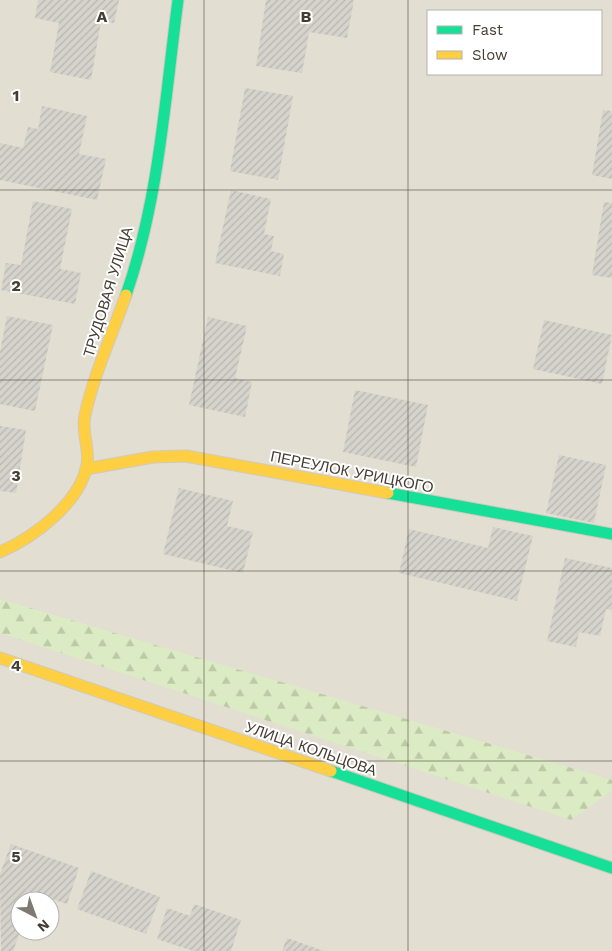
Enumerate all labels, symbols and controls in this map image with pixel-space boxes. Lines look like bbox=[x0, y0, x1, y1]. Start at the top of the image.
text: A bbox=[97, 7, 108, 26]
text: B bbox=[301, 7, 312, 26]
legend bbox=[427, 10, 602, 75]
text: Fast bbox=[472, 21, 504, 39]
text: Slow bbox=[472, 46, 508, 64]
text: 1 bbox=[13, 86, 19, 105]
street label: ТРУДОВАЯ УЛИЦА bbox=[80, 224, 136, 360]
text: 2 bbox=[11, 276, 21, 295]
street label: ПЕРЕУЛОК УРИЦКОГО bbox=[269, 447, 435, 497]
text: 3 bbox=[11, 466, 21, 485]
text: 4 bbox=[11, 656, 21, 675]
street label: УЛИЦА КОЛЬЦОВА bbox=[243, 718, 379, 780]
text: 5 bbox=[11, 847, 21, 866]
north arrow bbox=[10, 891, 60, 941]
text: N bbox=[34, 916, 53, 935]

